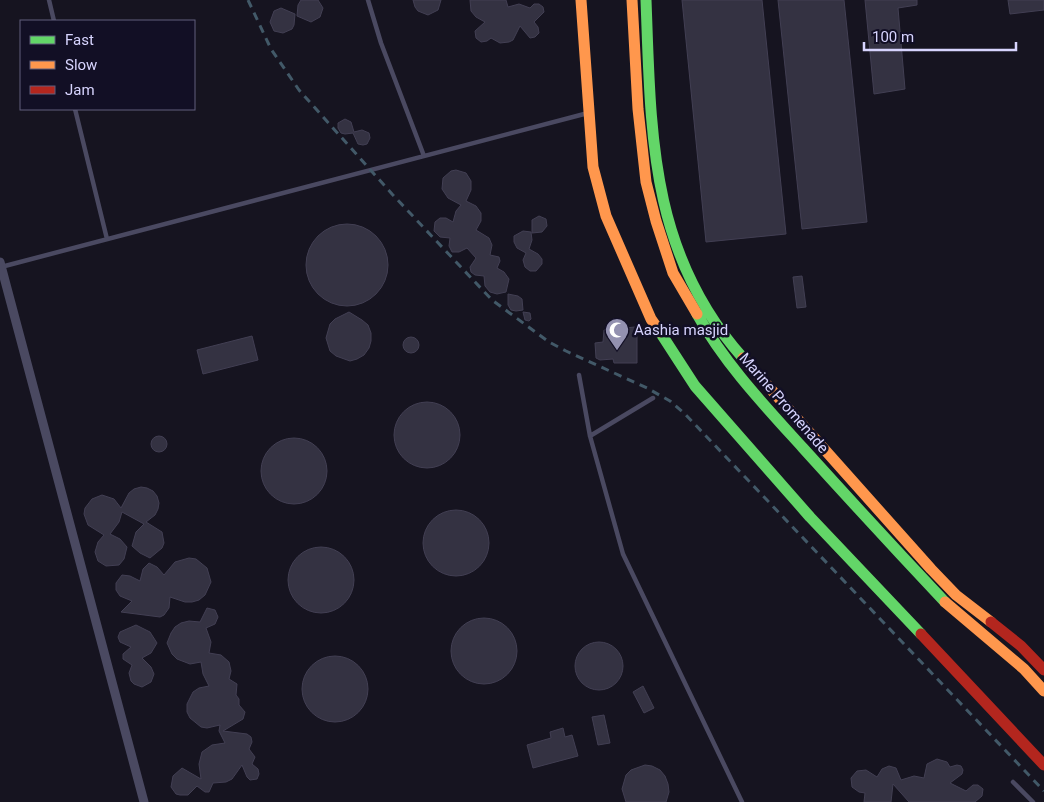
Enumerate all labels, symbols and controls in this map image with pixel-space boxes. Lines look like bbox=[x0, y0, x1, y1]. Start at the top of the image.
legend bbox=[20, 20, 195, 110]
scale bar bbox=[864, 20, 1016, 52]
text: 100 m bbox=[872, 28, 914, 46]
text: Fast bbox=[65, 31, 94, 49]
text: Slow bbox=[65, 56, 97, 74]
text: Jam bbox=[65, 81, 95, 99]
mosque icon: Aashia masjid bbox=[604, 317, 630, 351]
place label: Aashia masjid bbox=[634, 321, 728, 339]
street label: Marine Promenade bbox=[736, 349, 832, 457]

